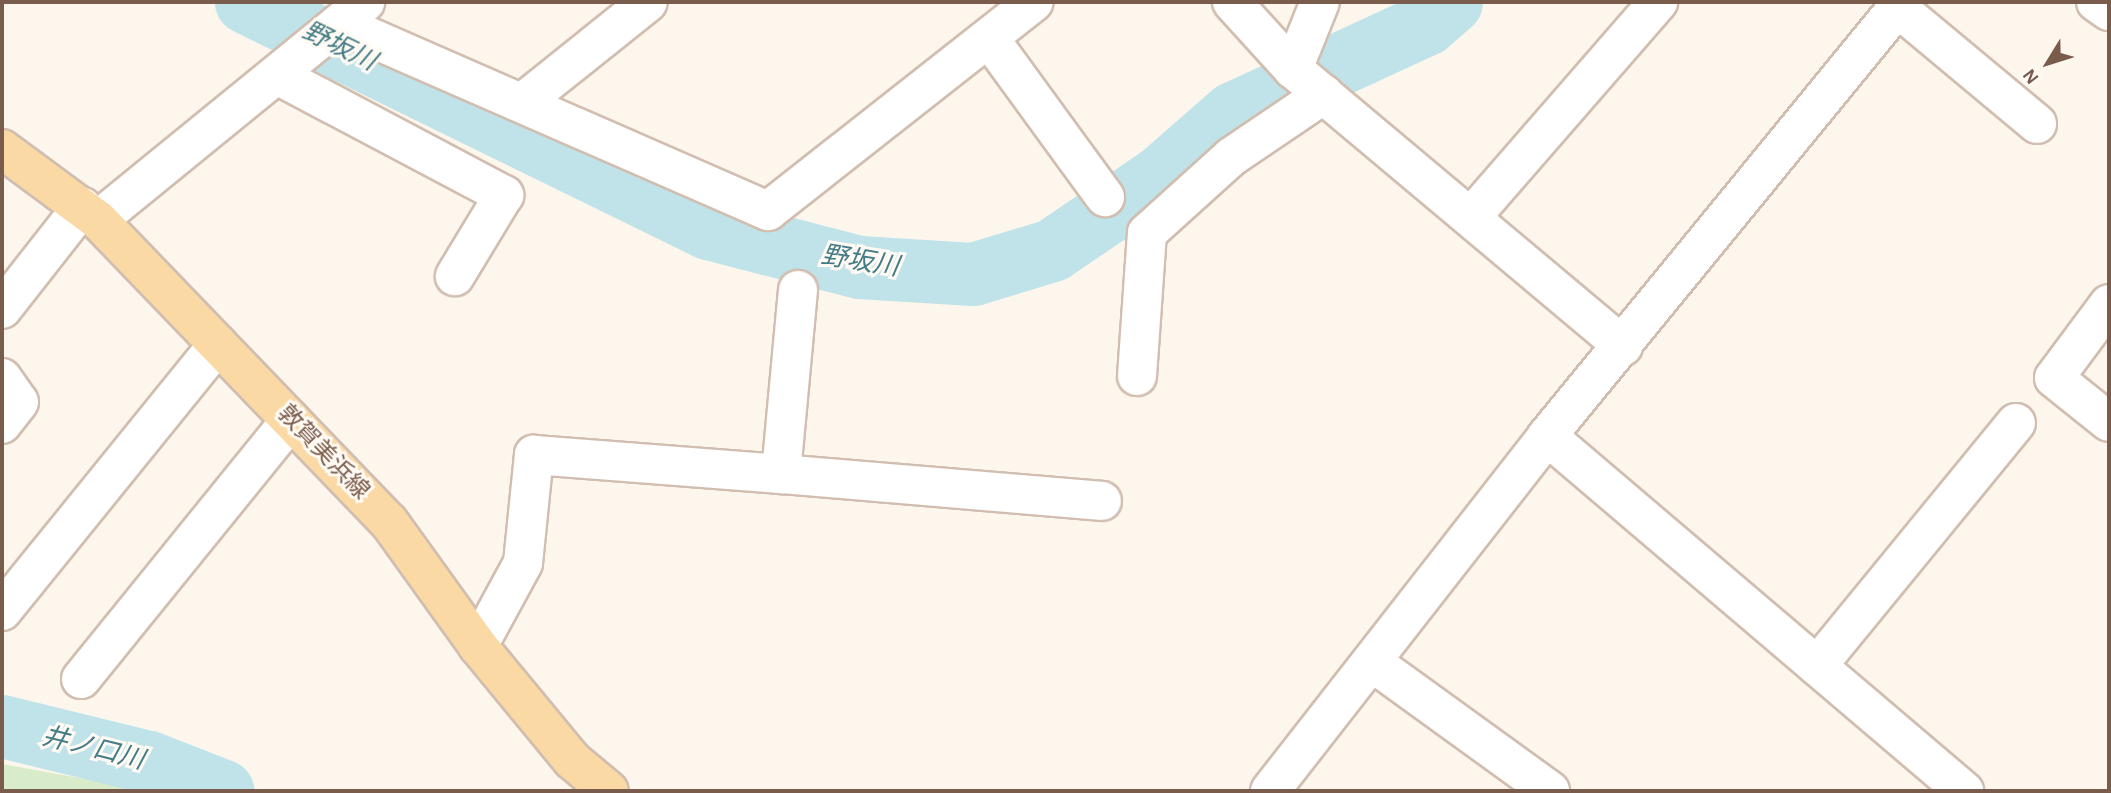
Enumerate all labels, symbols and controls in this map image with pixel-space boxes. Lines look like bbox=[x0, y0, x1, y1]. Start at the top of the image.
water label: 野坂川 bbox=[297, 16, 381, 78]
north arrow bbox=[2013, 28, 2083, 98]
text: N bbox=[2020, 65, 2043, 87]
water label: 野坂川 bbox=[819, 240, 901, 284]
street label: 敦賀美浜線 bbox=[271, 400, 375, 506]
water label: 井ノ口川 bbox=[39, 721, 147, 777]

